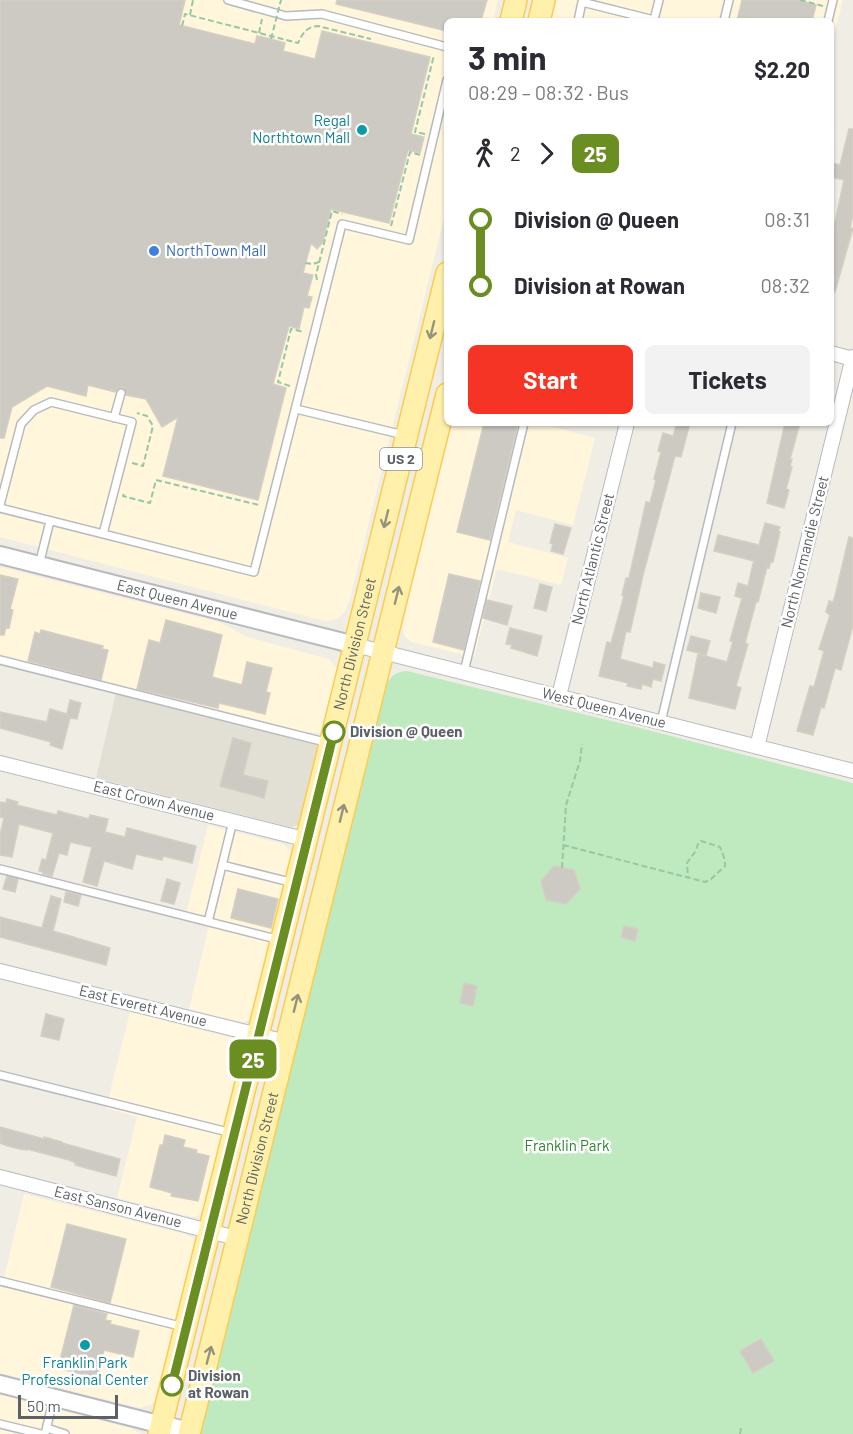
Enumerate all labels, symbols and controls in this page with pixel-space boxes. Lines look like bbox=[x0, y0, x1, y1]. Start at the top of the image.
text: 3 min bbox=[468, 37, 546, 77]
text: $2.20 bbox=[754, 56, 810, 82]
text: 08:29 – 08:32 · Bus bbox=[468, 80, 629, 104]
place label: Regal Northtown Mall bbox=[252, 111, 350, 146]
marker: Regal Northtown Mall bbox=[355, 123, 369, 137]
icon: walk bbox=[468, 137, 501, 170]
icon: forward bbox=[530, 137, 563, 170]
text: 2 bbox=[510, 141, 521, 165]
text: 25 bbox=[584, 141, 607, 166]
text: Division @ Queen bbox=[514, 206, 679, 232]
text: 08:31 bbox=[764, 207, 810, 231]
place label: NorthTown Mall bbox=[166, 241, 266, 259]
marker: NorthTown Mall bbox=[147, 244, 161, 258]
text: Division at Rowan bbox=[514, 272, 685, 298]
text: 08:32 bbox=[760, 273, 810, 297]
one-way arrow bbox=[426, 320, 438, 339]
button: Start bbox=[468, 345, 633, 414]
button: Tickets bbox=[645, 345, 810, 414]
road number: US 2 bbox=[380, 448, 422, 470]
street label: North Normandie Street bbox=[776, 474, 832, 630]
street label: North Atlantic Street bbox=[567, 491, 617, 627]
one-way arrow bbox=[380, 509, 392, 528]
street label: East Queen Avenue bbox=[115, 575, 240, 623]
street label: North Division Street bbox=[329, 576, 379, 712]
one-way arrow bbox=[391, 586, 403, 605]
street label: West Queen Avenue bbox=[540, 683, 668, 731]
marker: Division @ Queen bbox=[323, 721, 345, 743]
place label: Division @ Queen bbox=[350, 722, 463, 740]
street label: East Crown Avenue bbox=[92, 776, 217, 824]
one-way arrow bbox=[337, 804, 349, 823]
street label: East Everett Avenue bbox=[77, 980, 209, 1030]
one-way arrow bbox=[290, 994, 302, 1013]
line badge: 25 bbox=[226, 1040, 280, 1078]
text: 25 bbox=[241, 1047, 265, 1072]
street label: North Division Street bbox=[231, 1090, 282, 1226]
park label: Franklin Park bbox=[525, 1136, 610, 1154]
street label: East Sanson Avenue bbox=[52, 1181, 184, 1231]
marker: Franklin Park Professional Center bbox=[78, 1338, 92, 1352]
one-way arrow bbox=[204, 1346, 215, 1365]
place label: Franklin Park Professional Center bbox=[21, 1353, 149, 1388]
place label: Division at Rowan bbox=[188, 1366, 249, 1401]
marker: Division at Rowan bbox=[161, 1374, 183, 1396]
scale bar bbox=[18, 1392, 118, 1420]
text: 50 m bbox=[27, 1396, 61, 1415]

